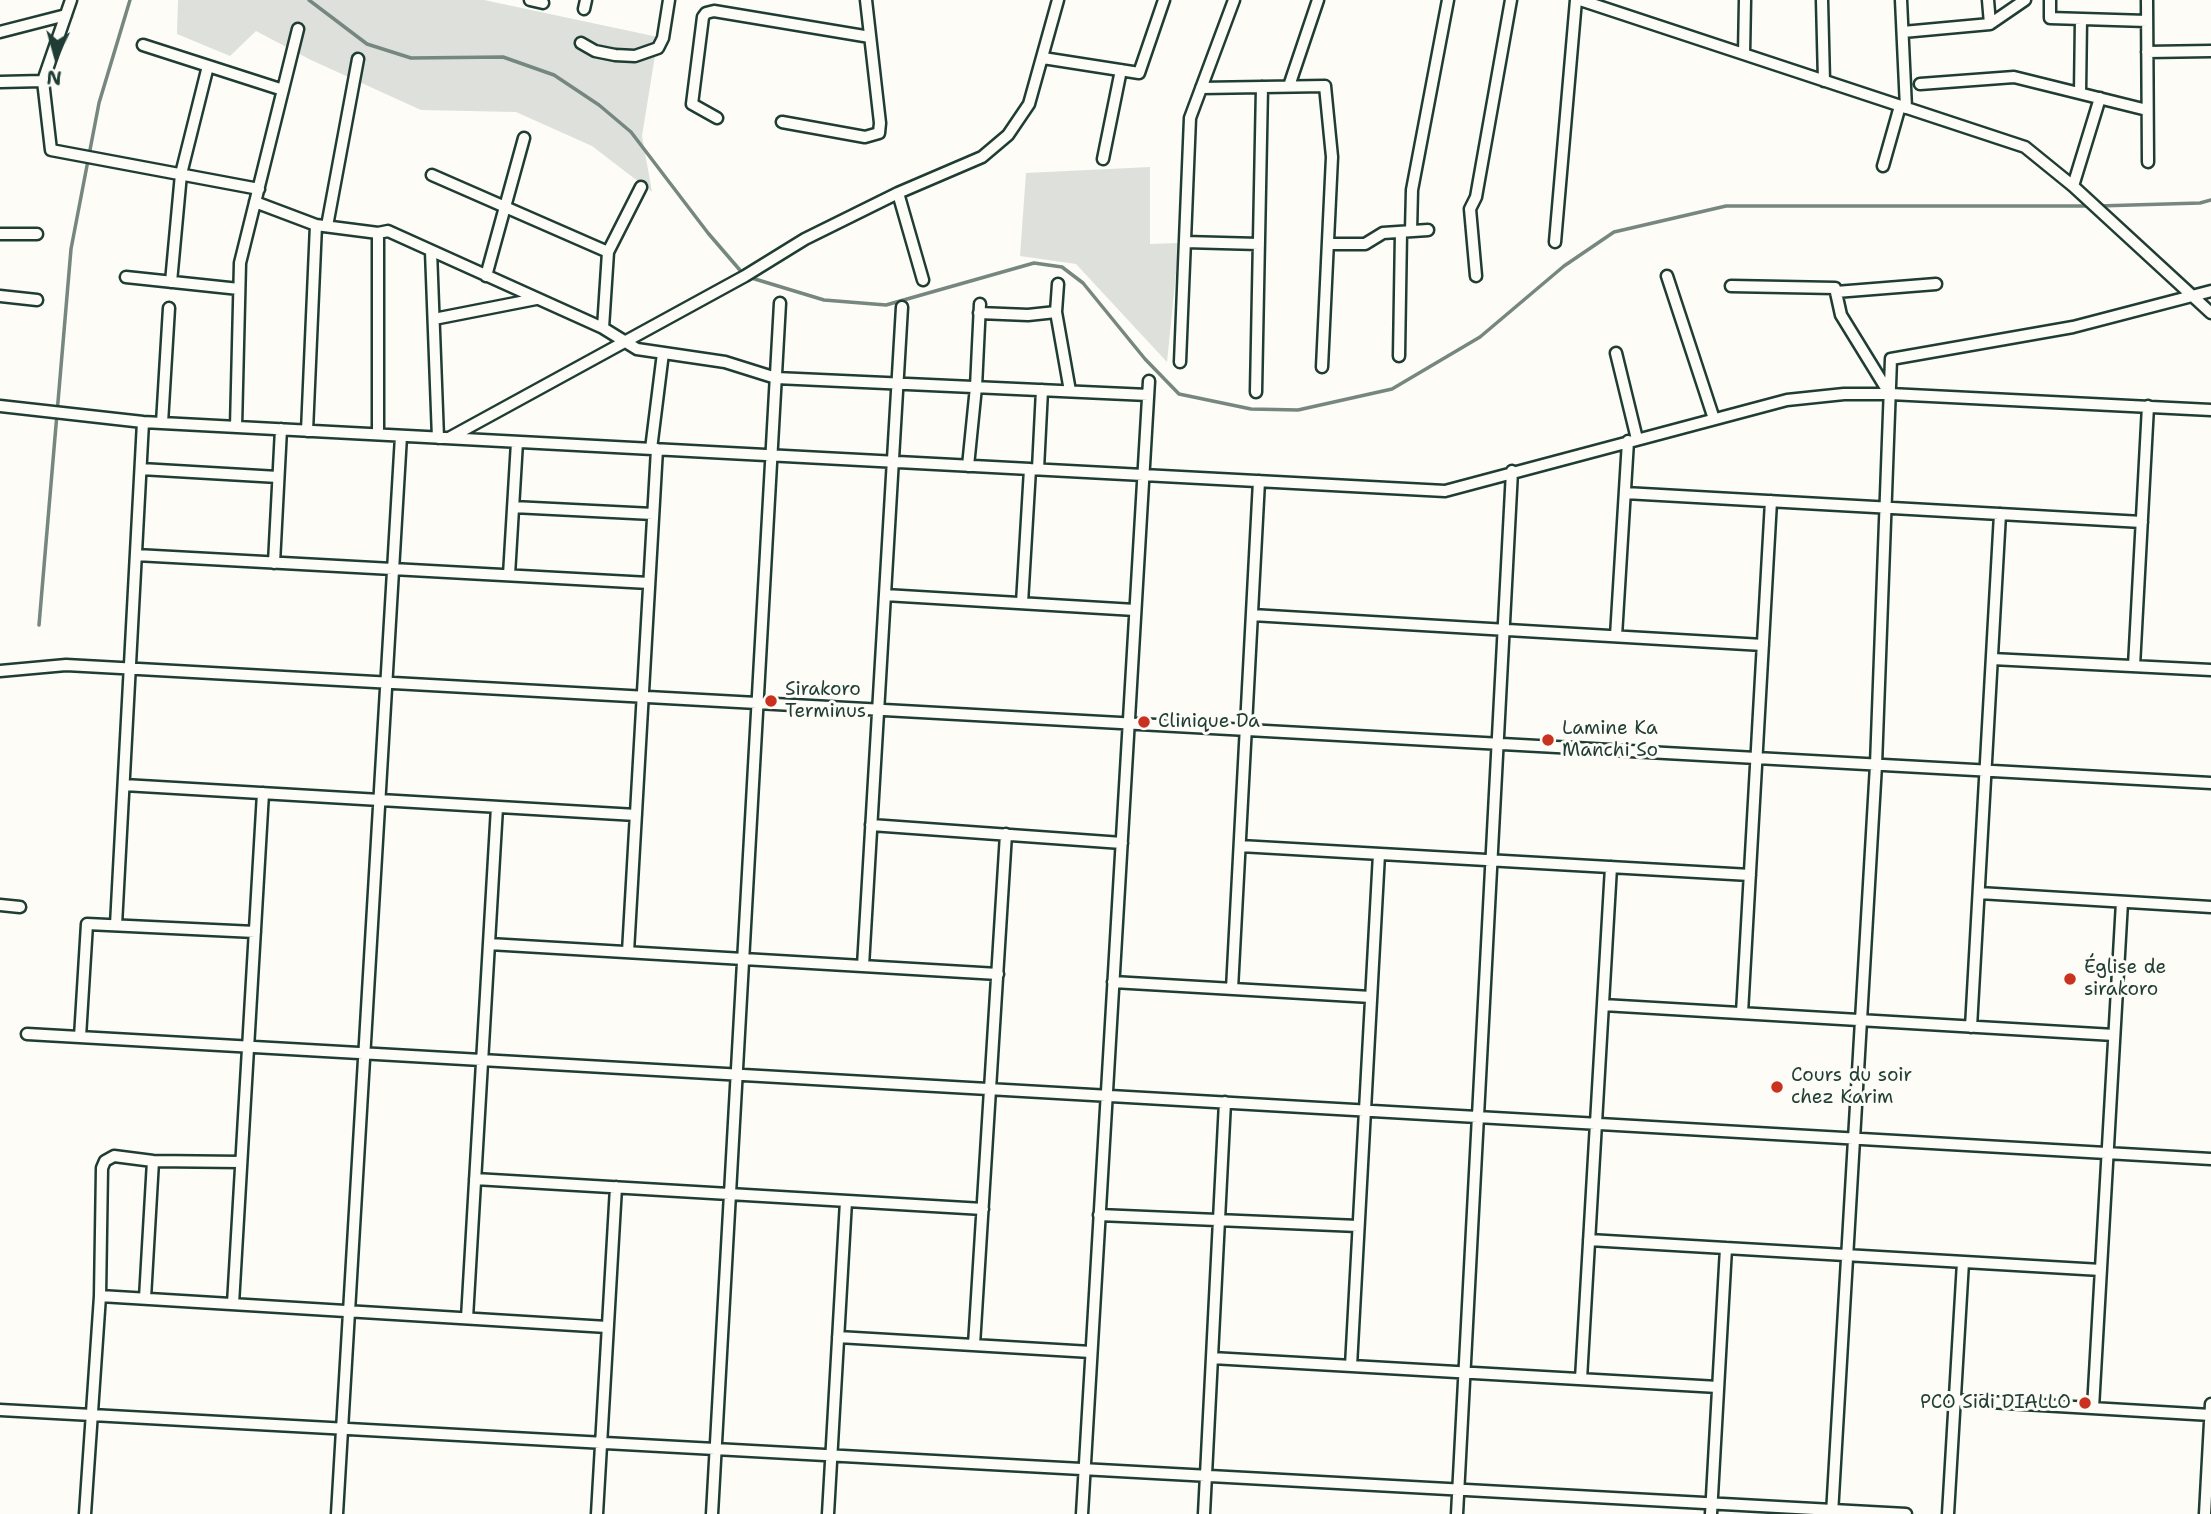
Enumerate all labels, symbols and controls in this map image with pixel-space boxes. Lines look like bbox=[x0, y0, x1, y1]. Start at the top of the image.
north arrow bbox=[21, 21, 91, 91]
text: N bbox=[46, 64, 63, 91]
place label: Sirakoro Terminus bbox=[785, 679, 866, 723]
marker: Sirakoro Terminus bbox=[763, 693, 779, 709]
place label: Clinique Da bbox=[1158, 711, 1260, 733]
marker: Clinique Da bbox=[1136, 714, 1152, 730]
place label: Lamine Ka Manchi So bbox=[1562, 718, 1658, 762]
marker: Lamine Ka Manchi So bbox=[1540, 732, 1556, 748]
place label: Église de sirakoro bbox=[2084, 957, 2166, 1001]
marker: Église de sirakoro bbox=[2062, 971, 2078, 987]
place label: Cours du soir chez Karim bbox=[1791, 1065, 1912, 1109]
marker: Cours du soir chez Karim bbox=[1769, 1079, 1785, 1095]
place label: PCO Sidi DIALLO bbox=[1920, 1392, 2071, 1414]
marker: PCO Sidi DIALLO bbox=[2077, 1395, 2093, 1411]

